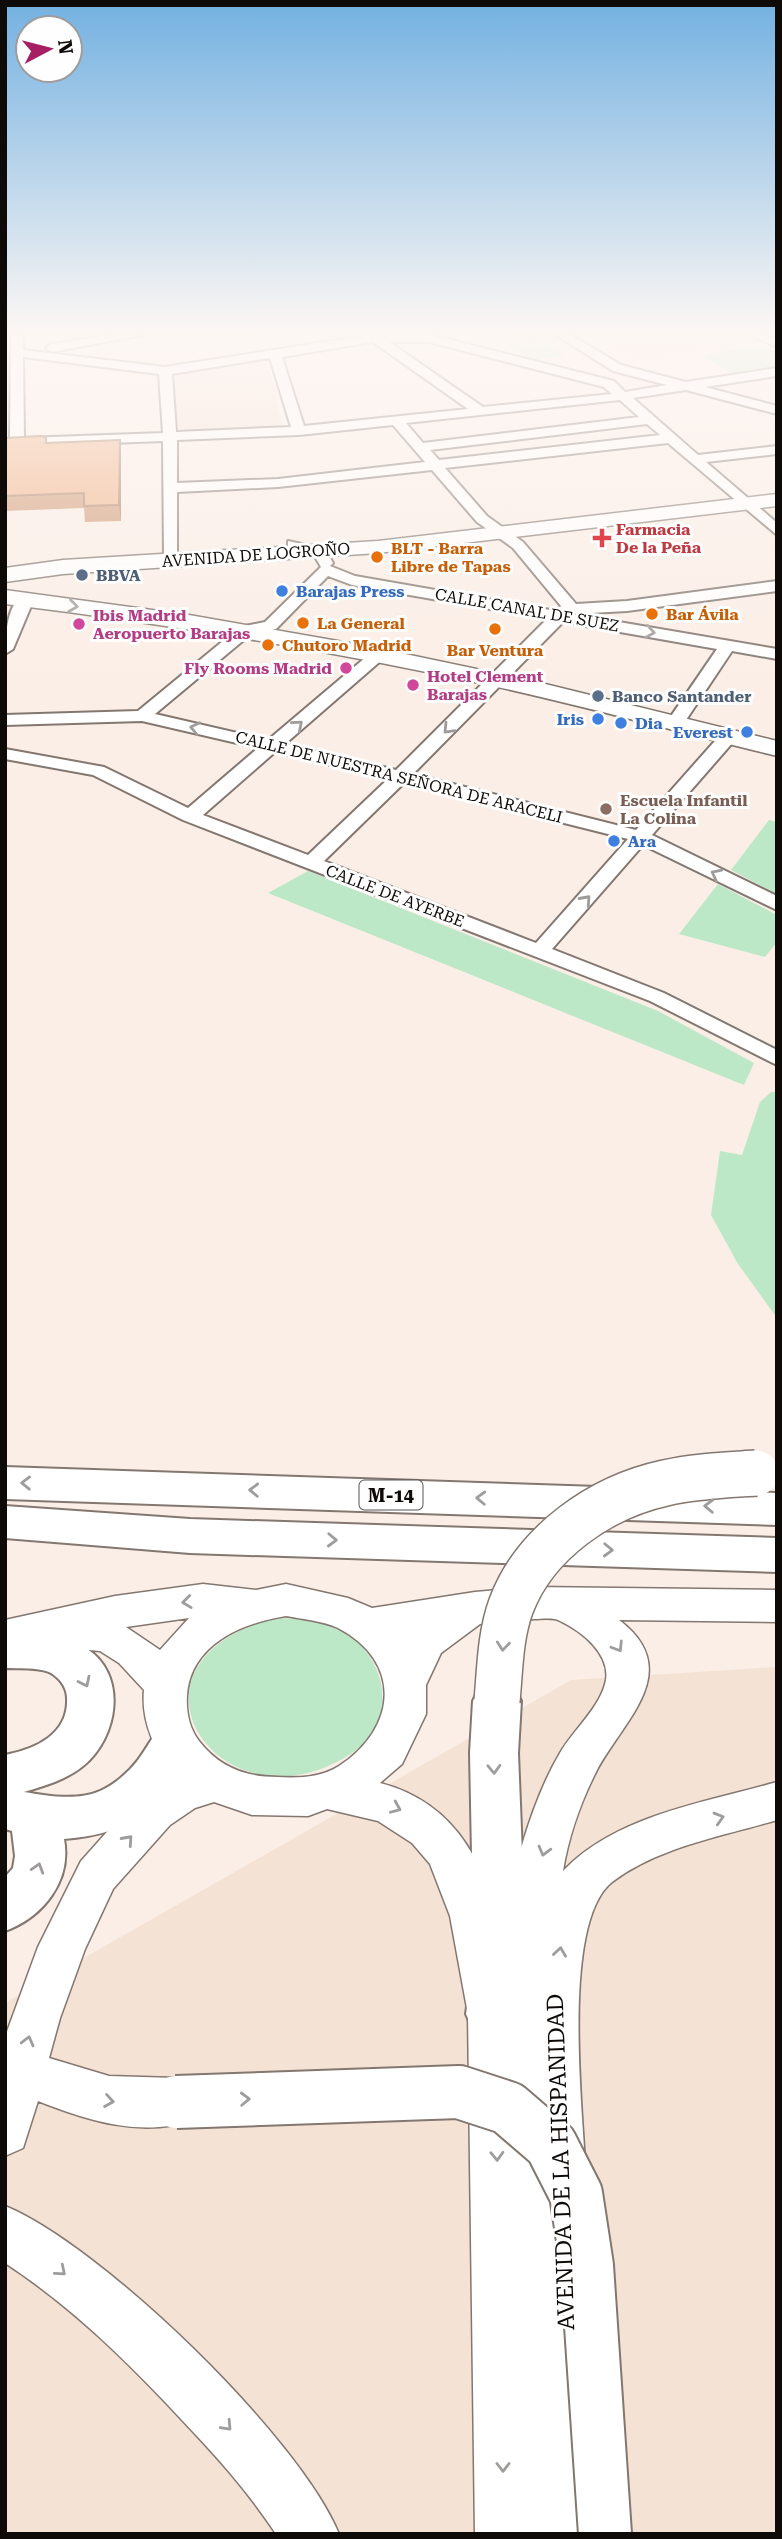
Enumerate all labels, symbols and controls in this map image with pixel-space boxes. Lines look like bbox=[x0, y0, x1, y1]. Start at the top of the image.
north arrow bbox=[14, 14, 84, 84]
text: N bbox=[53, 38, 78, 56]
place label: Farmacia De la Peña bbox=[616, 520, 702, 557]
marker: Farmacia De la Peña bbox=[594, 530, 610, 546]
street label: AVENIDA DE LOGROÑO bbox=[161, 539, 351, 571]
place label: BLT - Barra Libre de Tapas bbox=[391, 539, 511, 576]
marker: BLT - Barra Libre de Tapas bbox=[369, 549, 385, 565]
place label: BBVA bbox=[96, 566, 141, 585]
marker: BBVA bbox=[74, 567, 90, 583]
place label: Barajas Press bbox=[296, 582, 405, 601]
marker: Barajas Press bbox=[274, 583, 290, 599]
street label: CALLE CANAL DE SUEZ bbox=[433, 584, 621, 636]
one-way arrow bbox=[67, 598, 79, 613]
place label: Bar Ávila bbox=[666, 605, 739, 624]
place label: Ibis Madrid Aeropuerto Barajas bbox=[93, 606, 250, 643]
marker: Bar Ávila bbox=[644, 606, 660, 622]
place label: La General bbox=[317, 614, 405, 633]
marker: La General bbox=[295, 615, 311, 631]
marker: Ibis Madrid Aeropuerto Barajas bbox=[71, 616, 87, 632]
marker: Bar Ventura bbox=[487, 621, 503, 637]
one-way arrow bbox=[644, 624, 656, 639]
place label: Chutoro Madrid bbox=[282, 636, 412, 655]
marker: Chutoro Madrid bbox=[260, 637, 276, 653]
place label: Bar Ventura bbox=[447, 641, 544, 660]
place label: Fly Rooms Madrid bbox=[184, 659, 332, 678]
marker: Fly Rooms Madrid bbox=[338, 660, 354, 676]
place label: Hotel Clement Barajas bbox=[427, 667, 544, 704]
marker: Hotel Clement Barajas bbox=[405, 677, 421, 693]
place label: Banco Santander bbox=[612, 687, 751, 706]
marker: Banco Santander bbox=[590, 688, 606, 704]
place label: Iris bbox=[557, 710, 584, 729]
marker: Iris bbox=[590, 711, 606, 727]
place label: Dia bbox=[635, 714, 663, 733]
marker: Dia bbox=[613, 715, 629, 731]
one-way arrow bbox=[290, 721, 303, 733]
one-way arrow bbox=[443, 721, 456, 734]
one-way arrow bbox=[189, 722, 201, 737]
place label: Everest bbox=[673, 723, 733, 742]
marker: Everest bbox=[739, 724, 755, 740]
street label: CALLE DE NUESTRA SEÑORA DE ARACELI bbox=[234, 727, 564, 827]
place label: Escuela Infantil La Colina bbox=[620, 791, 748, 828]
marker: Escuela Infantil La Colina bbox=[598, 801, 614, 817]
place label: Ara bbox=[628, 832, 657, 851]
marker: Ara bbox=[606, 833, 622, 849]
street label: CALLE DE AYERBE bbox=[323, 861, 467, 931]
one-way arrow bbox=[711, 868, 723, 882]
one-way arrow bbox=[578, 895, 590, 908]
one-way arrow bbox=[21, 1475, 31, 1491]
road number: M-14 bbox=[360, 1480, 422, 1510]
one-way arrow bbox=[248, 1482, 259, 1498]
one-way arrow bbox=[475, 1491, 486, 1506]
one-way arrow bbox=[703, 1499, 714, 1514]
one-way arrow bbox=[326, 1533, 337, 1548]
one-way arrow bbox=[603, 1542, 614, 1557]
one-way arrow bbox=[181, 1595, 193, 1610]
one-way arrow bbox=[609, 1639, 622, 1652]
one-way arrow bbox=[495, 1640, 510, 1652]
one-way arrow bbox=[77, 1675, 91, 1688]
one-way arrow bbox=[486, 1764, 502, 1775]
one-way arrow bbox=[389, 1800, 401, 1814]
one-way arrow bbox=[713, 1812, 725, 1827]
one-way arrow bbox=[120, 1835, 133, 1848]
one-way arrow bbox=[538, 1845, 552, 1857]
one-way arrow bbox=[29, 1862, 44, 1874]
one-way arrow bbox=[553, 1946, 568, 1958]
street label: AVENIDA DE LA HISPANIDAD bbox=[542, 1993, 580, 2331]
one-way arrow bbox=[20, 2036, 34, 2048]
one-way arrow bbox=[239, 2092, 250, 2107]
one-way arrow bbox=[103, 2093, 115, 2108]
one-way arrow bbox=[490, 2151, 505, 2162]
one-way arrow bbox=[53, 2263, 66, 2275]
one-way arrow bbox=[219, 2418, 231, 2431]
one-way arrow bbox=[495, 2462, 511, 2473]

